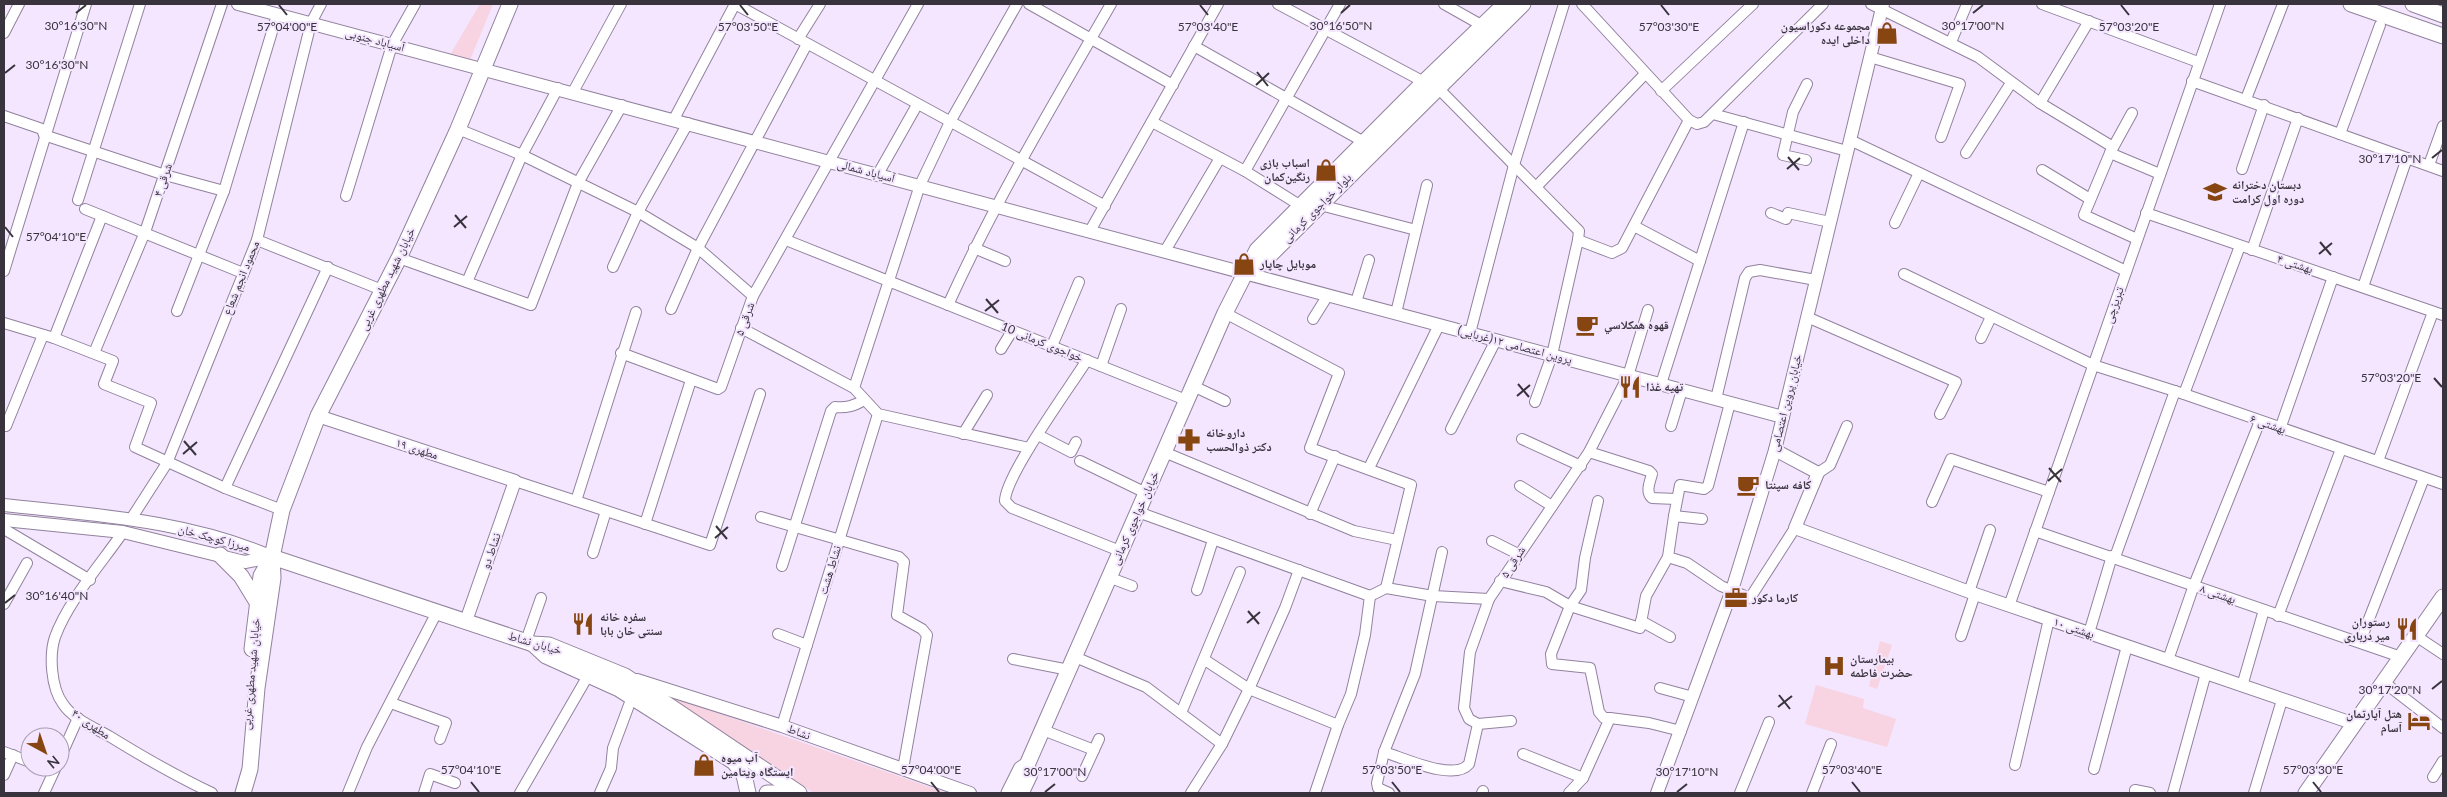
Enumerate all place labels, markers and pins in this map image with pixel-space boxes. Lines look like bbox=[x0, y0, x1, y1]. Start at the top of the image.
place label: مجموعه دکوراسیون داخلی ایده bbox=[1781, 18, 1870, 48]
shop icon: مجموعه دکوراسیون داخلی ایده bbox=[1874, 20, 1900, 46]
place label: اسباب بازی رنگین‌کمان bbox=[1260, 155, 1310, 185]
shop icon: اسباب بازی رنگین‌کمان bbox=[1313, 157, 1339, 183]
place label: دبستان دخترانه دوره اول کرامت bbox=[2232, 177, 2304, 207]
school or university icon: دبستان دخترانه دوره اول کرامت bbox=[2202, 179, 2228, 205]
shop icon: موبایل چاپار bbox=[1231, 251, 1257, 277]
place label: موبایل چاپار bbox=[1259, 256, 1316, 272]
cafe icon: قهوه همكلاسي bbox=[1574, 312, 1600, 338]
place label: قهوه همكلاسي bbox=[1604, 317, 1669, 335]
restaurant icon: تهیه غذا bbox=[1617, 374, 1643, 400]
place label: تهیه غذا bbox=[1646, 379, 1684, 394]
place label: داروخانه دکتر ذوالحسب bbox=[1206, 425, 1272, 454]
pharmacy icon: داروخانه دکتر ذوالحسب bbox=[1176, 427, 1202, 453]
cafe icon: کافه سپنتا bbox=[1735, 472, 1761, 498]
place label: کافه سپنتا bbox=[1765, 477, 1812, 492]
office icon: کارما دکور bbox=[1723, 585, 1749, 611]
place label: کارما دکور bbox=[1751, 590, 1799, 605]
place label: سفره خانه سنتی خان بابا bbox=[600, 609, 662, 639]
restaurant icon: سفره خانه سنتی خان بابا bbox=[570, 611, 596, 637]
place label: رستوران میر درباری bbox=[2344, 614, 2390, 644]
restaurant icon: رستوران میر درباری bbox=[2394, 616, 2420, 642]
place label: بیمارستان حضرت فاطمه bbox=[1850, 651, 1913, 680]
hospital icon: بیمارستان حضرت فاطمه bbox=[1821, 653, 1847, 679]
place label: هتل آپارتمان آسام bbox=[2346, 706, 2403, 736]
hotel icon: هتل آپارتمان آسام bbox=[2406, 708, 2432, 734]
place label: آب میوه ایستگاه ویتامین bbox=[721, 750, 793, 780]
shop icon: آب میوه ایستگاه ویتامین bbox=[691, 752, 717, 778]

